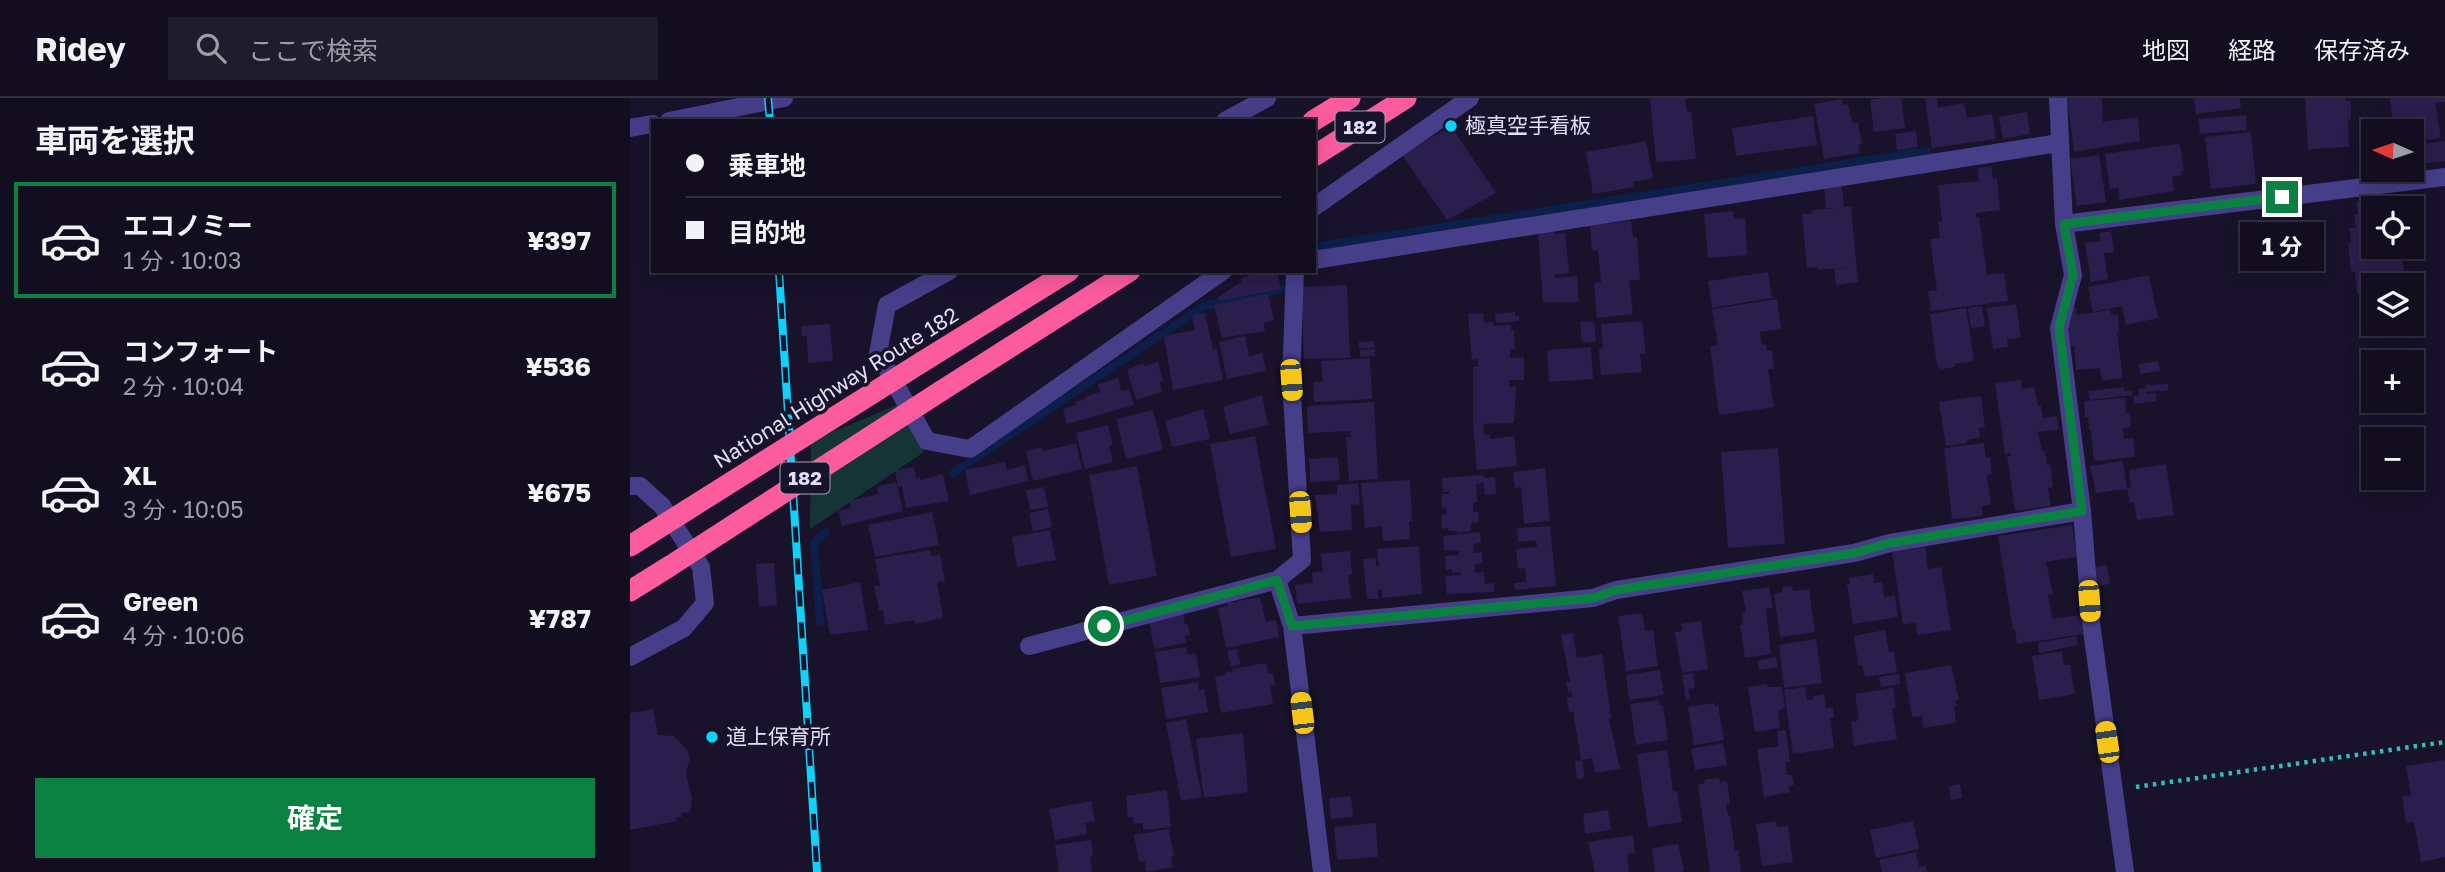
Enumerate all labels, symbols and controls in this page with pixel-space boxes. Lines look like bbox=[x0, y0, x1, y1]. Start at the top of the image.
search box bbox=[168, 17, 658, 80]
text: Ridey bbox=[35, 29, 126, 68]
icon: search bbox=[192, 29, 230, 67]
text: ここで検索 bbox=[248, 35, 378, 66]
text: 地図 bbox=[2142, 35, 2190, 64]
text: 経路 bbox=[2228, 35, 2276, 64]
text: 保存済み bbox=[2314, 35, 2410, 64]
road number: 182 bbox=[1336, 112, 1384, 142]
place label: 極真空手看板 bbox=[1465, 112, 1591, 138]
marker: 極真空手看板 bbox=[1443, 118, 1459, 134]
north arrow bbox=[2361, 119, 2424, 182]
map controls bbox=[2361, 119, 2424, 490]
text: 車両を選択 bbox=[35, 121, 195, 159]
text: 乗車地 bbox=[728, 150, 806, 181]
route end bbox=[2266, 181, 2298, 213]
button: locate bbox=[2361, 196, 2424, 259]
icon: car bbox=[39, 209, 102, 272]
text: エコノミー bbox=[123, 210, 253, 241]
text: 目的地 bbox=[728, 217, 806, 248]
callout: 1 分 bbox=[2240, 222, 2324, 270]
text: ¥397 bbox=[527, 225, 591, 256]
text: 1 分 bbox=[2262, 232, 2302, 260]
text: 1 分 · 10:03 bbox=[123, 246, 241, 274]
button: layers bbox=[2361, 273, 2424, 336]
street label: National Highway Route 182 bbox=[708, 301, 963, 473]
icon: car bbox=[39, 335, 102, 398]
text: コンフォート bbox=[123, 336, 278, 367]
button: + bbox=[2361, 350, 2424, 413]
text: ¥536 bbox=[526, 351, 591, 382]
car bbox=[1280, 358, 1303, 402]
text: 2 分 · 10:04 bbox=[123, 372, 244, 400]
button: − bbox=[2361, 427, 2424, 490]
text: XL bbox=[123, 460, 157, 491]
icon: car bbox=[39, 461, 102, 524]
road number: 182 bbox=[780, 462, 830, 494]
text: ¥675 bbox=[527, 477, 591, 508]
car bbox=[1289, 490, 1312, 534]
text: 3 分 · 10:05 bbox=[123, 495, 244, 523]
car bbox=[2078, 579, 2101, 623]
text: Green bbox=[123, 586, 198, 617]
icon: car bbox=[39, 587, 102, 650]
text: ¥787 bbox=[529, 603, 591, 634]
route start bbox=[1088, 610, 1120, 642]
text: 4 分 · 10:06 bbox=[123, 621, 245, 649]
car bbox=[1290, 691, 1315, 735]
car bbox=[2094, 720, 2121, 764]
place label: 道上保育所 bbox=[726, 723, 831, 749]
marker: 道上保育所 bbox=[704, 729, 720, 745]
button: 確定 bbox=[35, 778, 595, 858]

